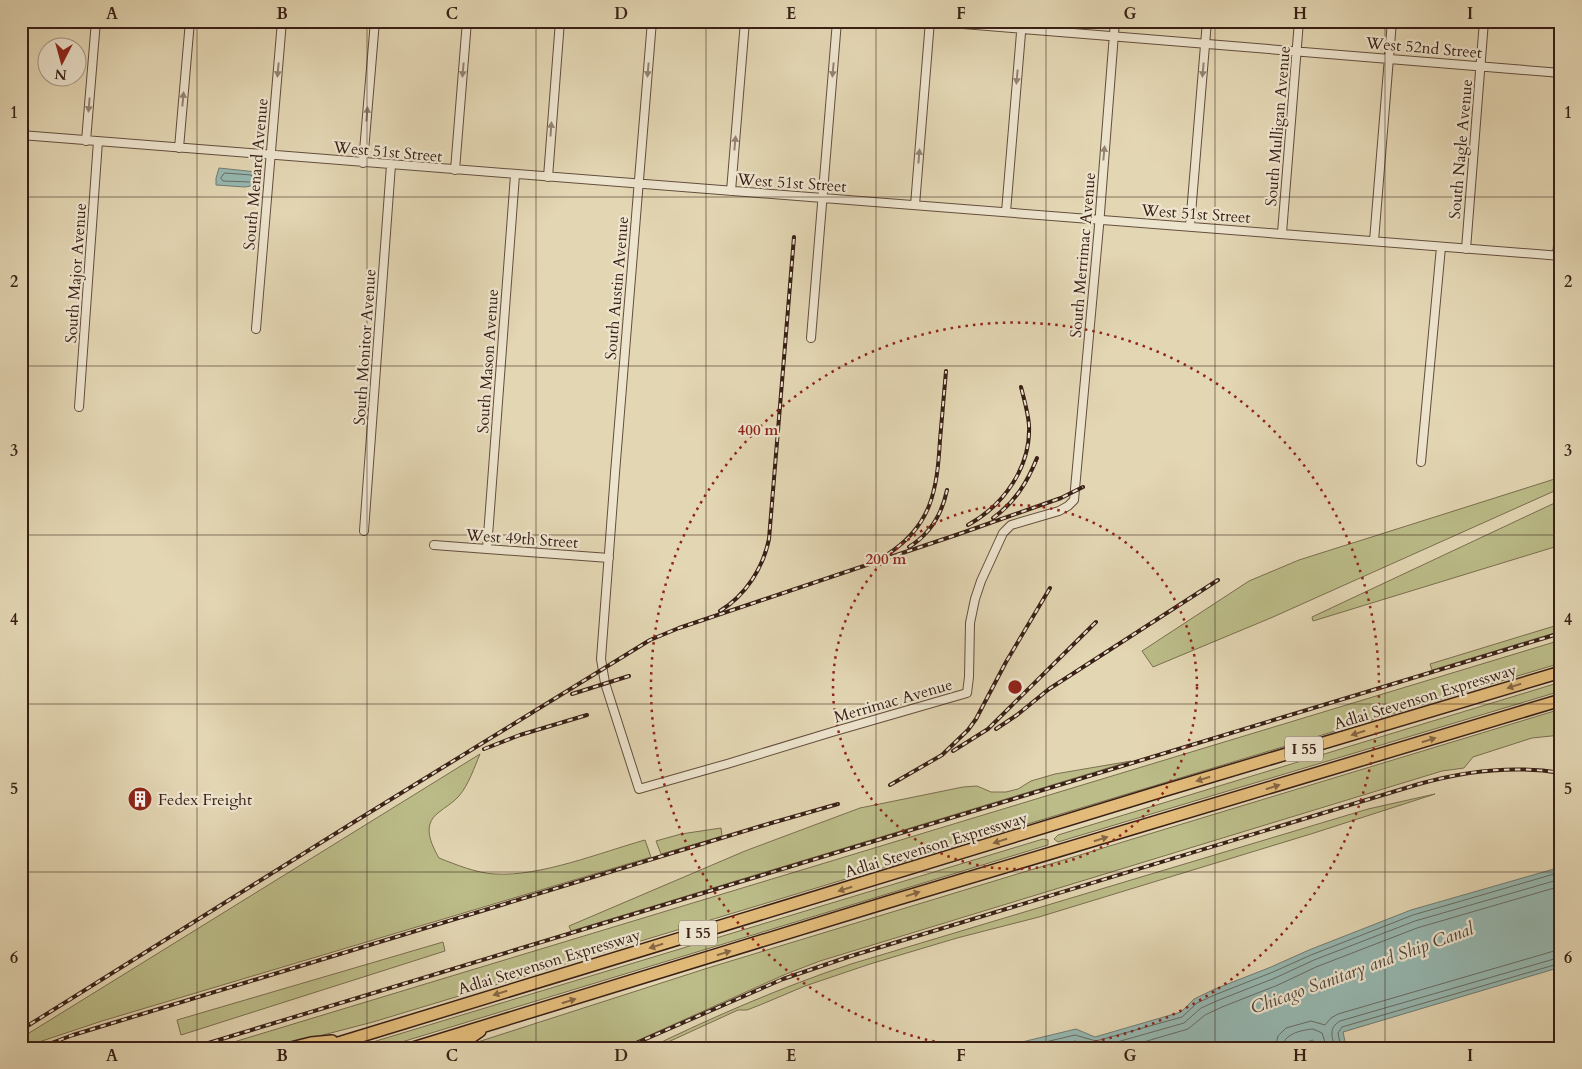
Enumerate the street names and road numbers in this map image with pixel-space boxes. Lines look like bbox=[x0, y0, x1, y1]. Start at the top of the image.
street label: West 52nd Street bbox=[1364, 32, 1483, 64]
street label: South Mulligan Avenue bbox=[1260, 45, 1296, 207]
street label: South Nagle Avenue bbox=[1444, 78, 1478, 220]
street label: South Menard Avenue bbox=[238, 97, 274, 251]
street label: West 51st Street bbox=[332, 136, 443, 168]
street label: West 51st Street bbox=[736, 168, 847, 198]
street label: South Merrimac Avenue bbox=[1065, 171, 1101, 339]
street label: West 51st Street bbox=[1140, 199, 1251, 229]
street label: South Major Avenue bbox=[60, 202, 92, 344]
street label: South Austin Avenue bbox=[600, 215, 634, 361]
street label: South Monitor Avenue bbox=[349, 268, 381, 426]
street label: South Mason Avenue bbox=[472, 288, 504, 434]
street label: West 49th Street bbox=[464, 524, 579, 554]
street label: Adlai Stevenson Expressway bbox=[1331, 658, 1520, 735]
street label: Merrimac Avenue bbox=[831, 674, 955, 728]
road number: I 55 bbox=[1285, 736, 1323, 762]
street label: Adlai Stevenson Expressway bbox=[842, 806, 1031, 883]
road number: I 55 bbox=[679, 920, 717, 946]
street label: Adlai Stevenson Expressway bbox=[455, 923, 644, 1000]

